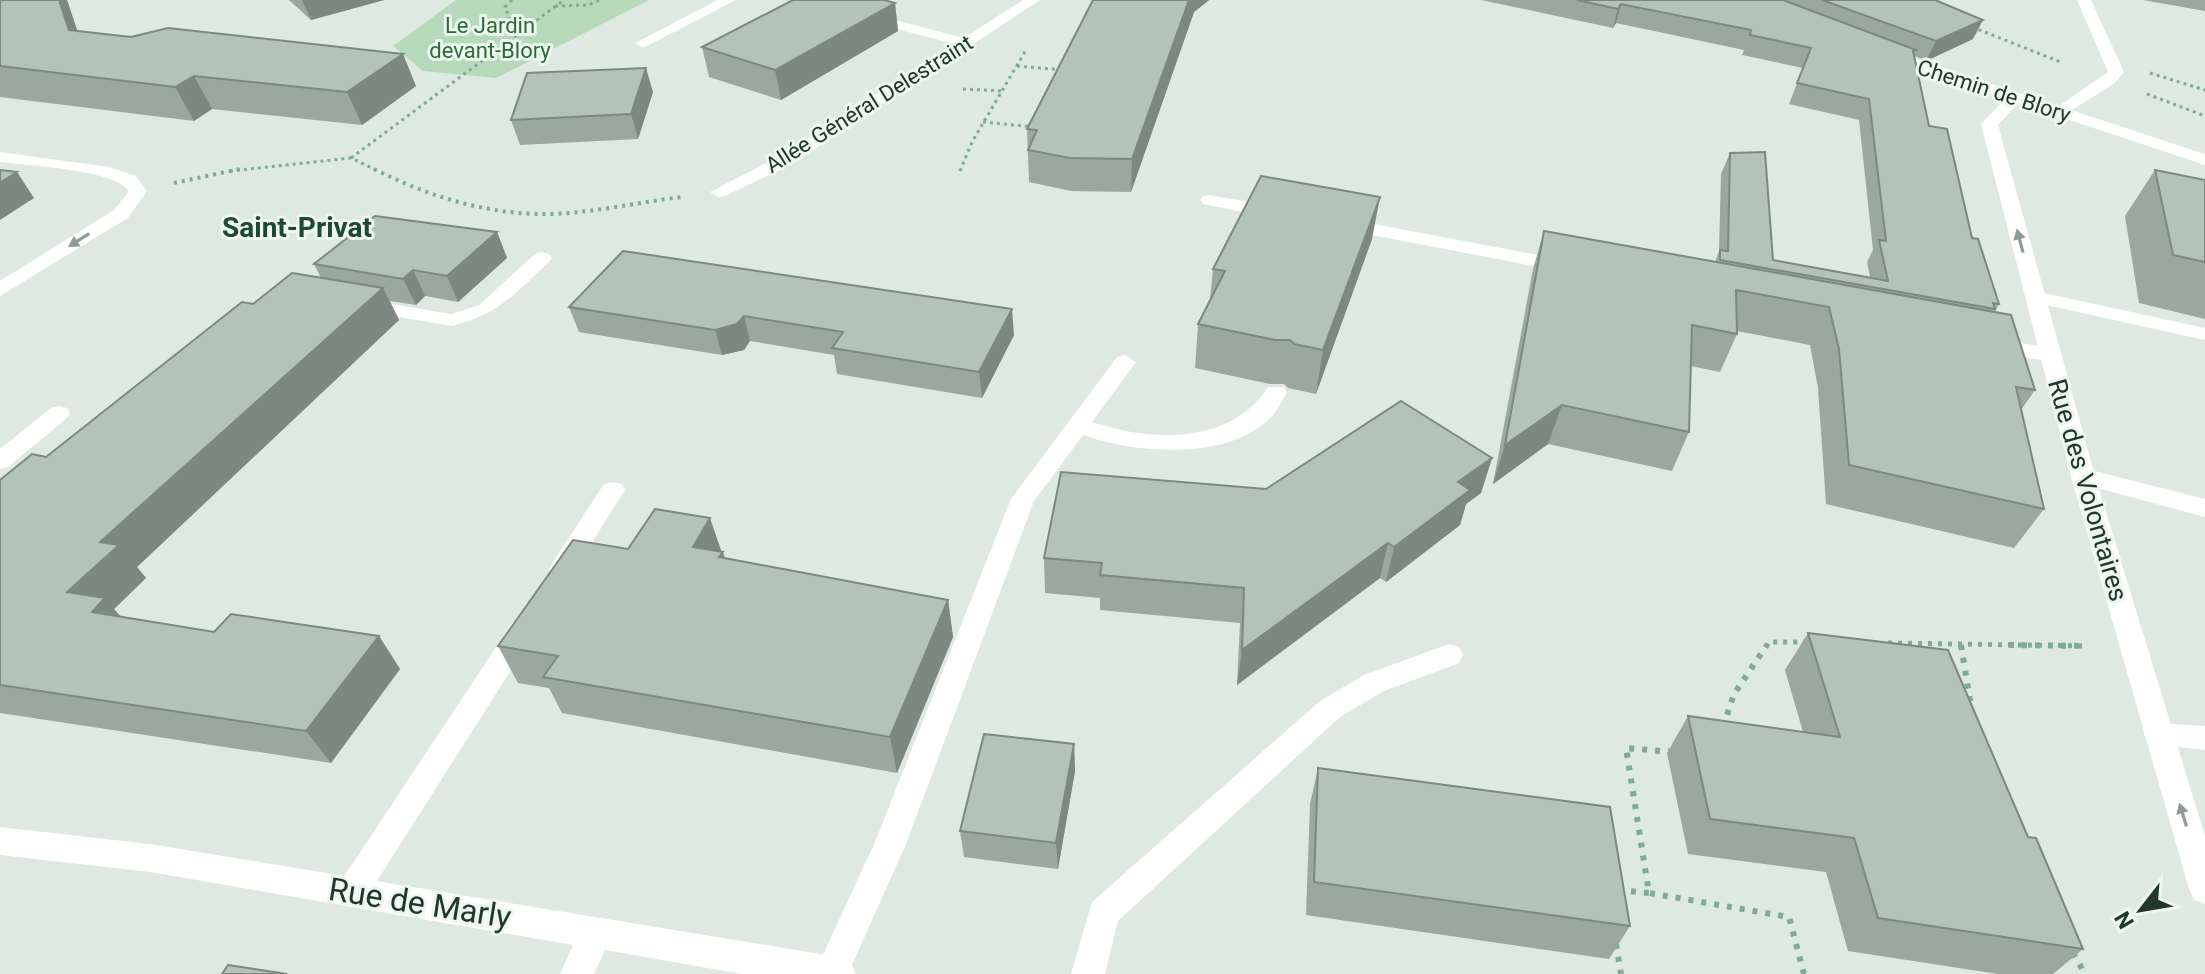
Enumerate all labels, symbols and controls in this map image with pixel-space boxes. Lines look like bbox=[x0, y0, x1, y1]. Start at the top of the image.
park label: Le Jardin devant-Blory bbox=[429, 13, 551, 63]
street label: Allée Général Delestraint bbox=[761, 30, 977, 178]
street label: Chemin de Blory bbox=[1914, 54, 2074, 128]
district label: Saint-Privat bbox=[222, 211, 372, 244]
one-way arrow bbox=[2014, 229, 2026, 254]
one-way arrow bbox=[68, 232, 90, 246]
street label: Rue des Volontaires bbox=[2042, 375, 2134, 605]
one-way arrow bbox=[2176, 802, 2189, 826]
street label: Rue de Marly bbox=[326, 870, 514, 936]
north arrow bbox=[2101, 870, 2181, 950]
text: N bbox=[2110, 907, 2139, 933]

